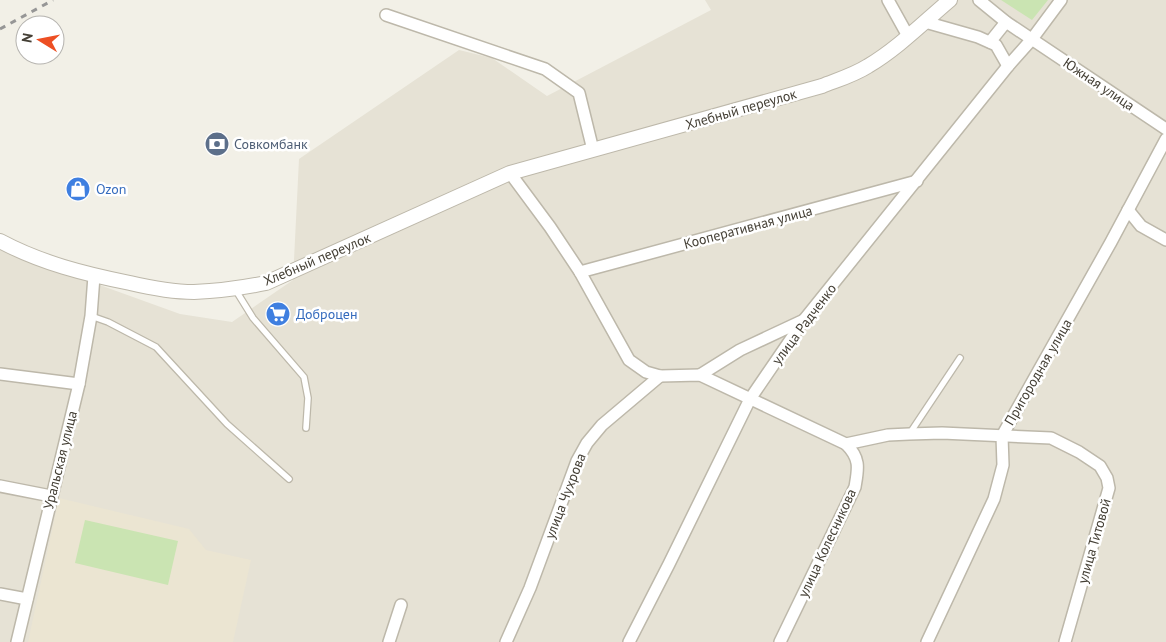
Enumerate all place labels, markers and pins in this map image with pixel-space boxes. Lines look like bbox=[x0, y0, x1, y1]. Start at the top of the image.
bank icon: Совкомбанк bbox=[204, 131, 230, 157]
place label: Совкомбанк bbox=[234, 135, 308, 153]
shop icon: Ozon bbox=[65, 176, 91, 202]
place label: Ozon bbox=[96, 180, 126, 198]
supermarket icon: Доброцен bbox=[265, 301, 291, 327]
place label: Доброцен bbox=[296, 305, 357, 323]

